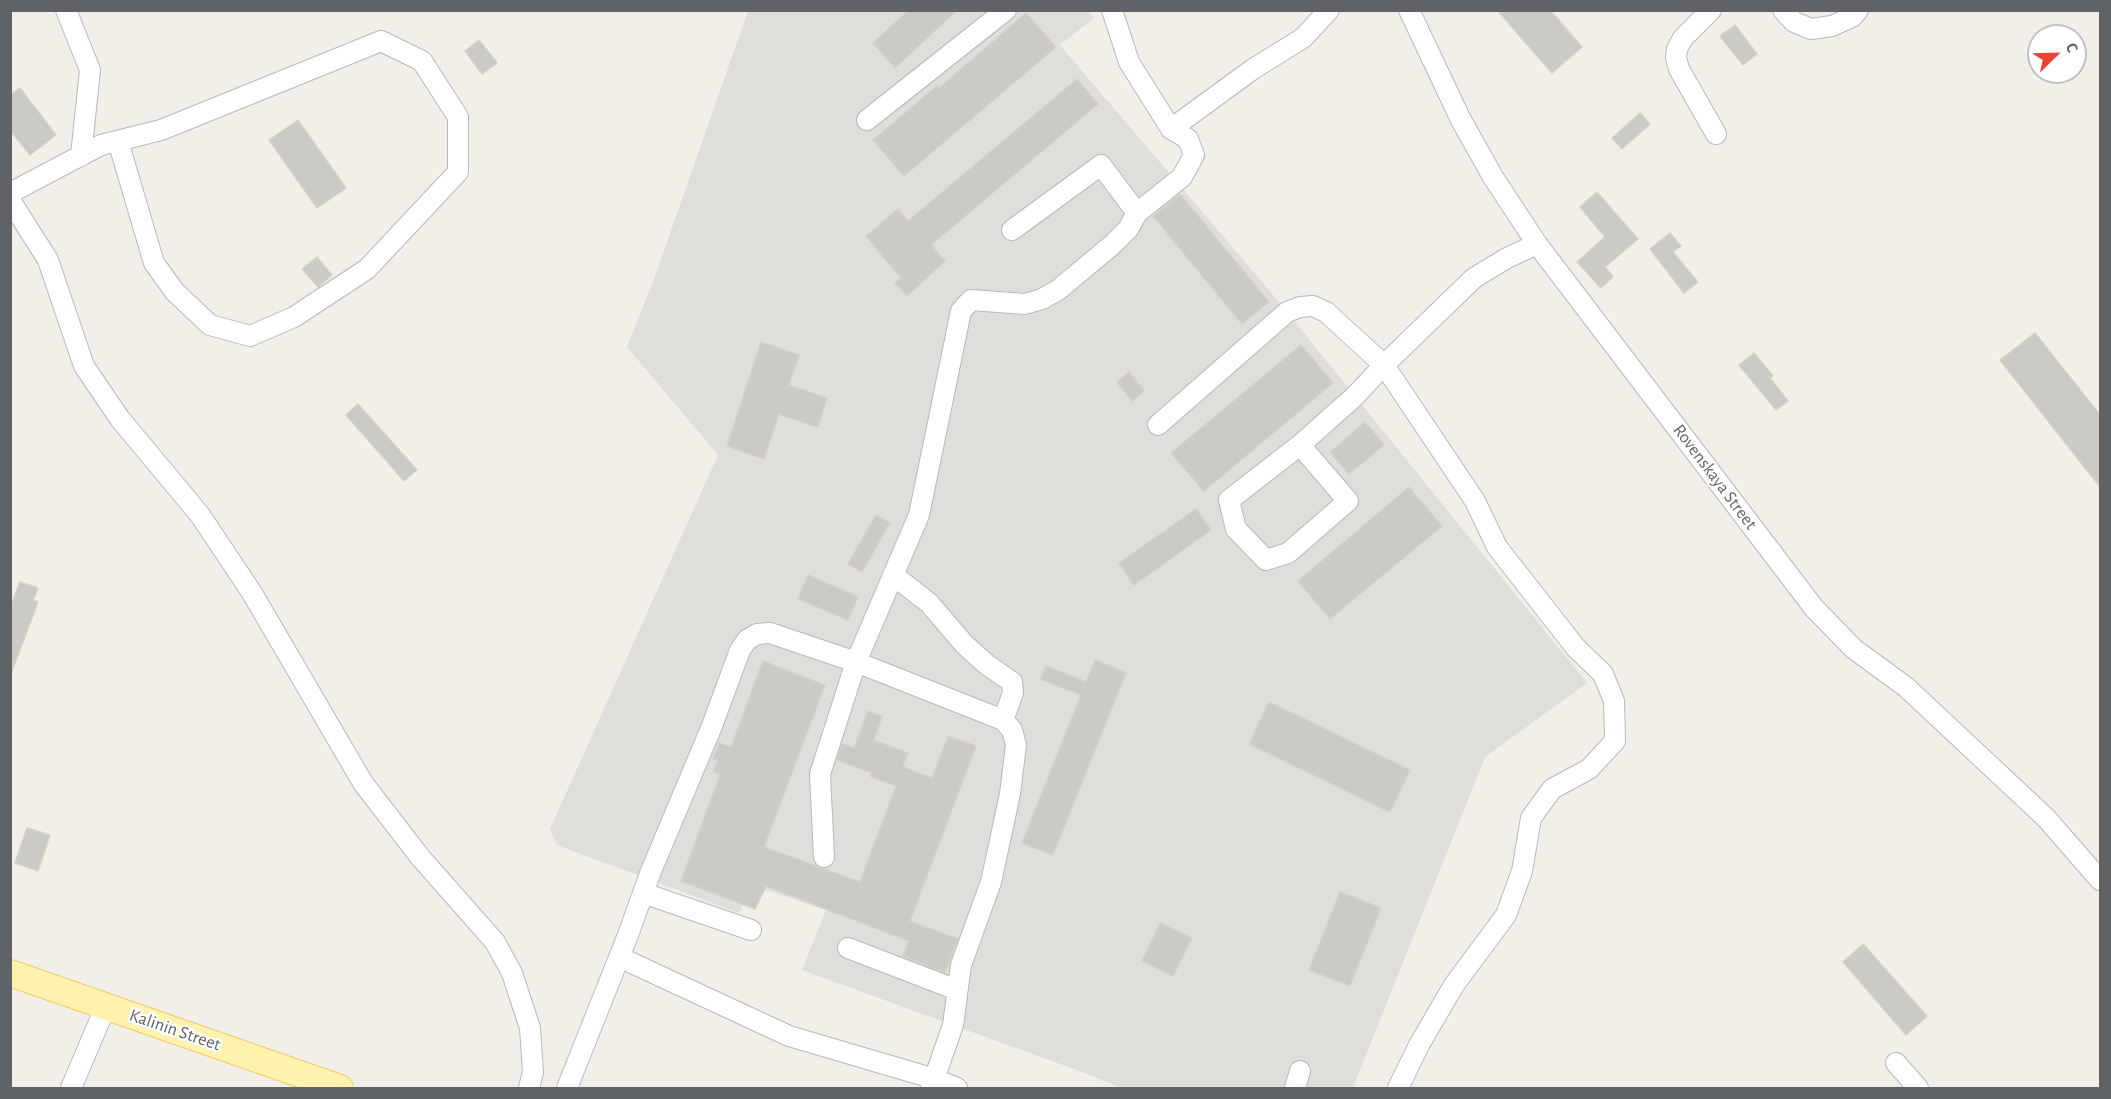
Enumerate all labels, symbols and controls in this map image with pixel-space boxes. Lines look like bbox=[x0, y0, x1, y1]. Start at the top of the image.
north arrow bbox=[2027, 24, 2087, 84]
text: С bbox=[2063, 41, 2081, 55]
street label: Rovenskaya Street bbox=[1668, 420, 1762, 534]
street label: Kalinin Street bbox=[127, 1004, 223, 1056]

